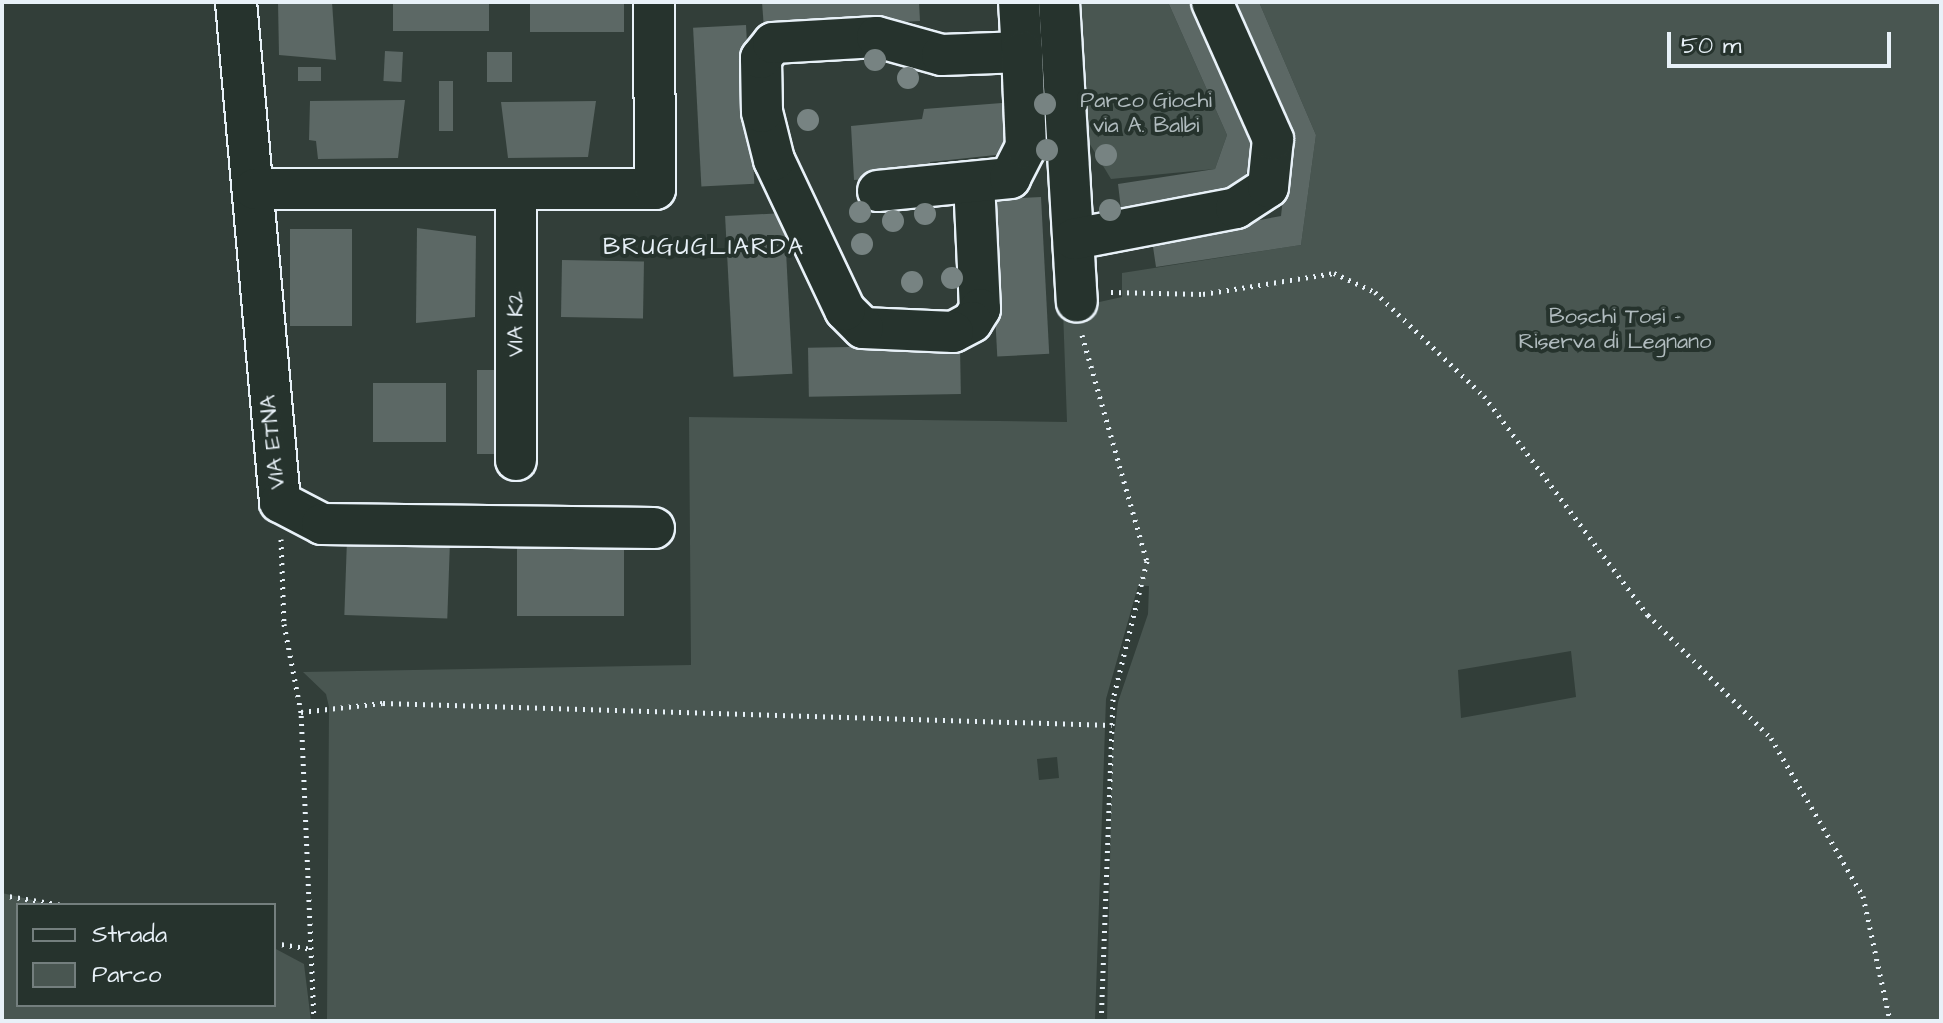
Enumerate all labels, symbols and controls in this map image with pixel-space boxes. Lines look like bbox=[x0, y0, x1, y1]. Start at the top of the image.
scale bar bbox=[1671, 16, 1895, 66]
text: 50 m bbox=[1681, 29, 1741, 63]
park label: Parco Giochi via A. Balbi bbox=[1080, 87, 1212, 138]
district label: BRUGUGLIARDA bbox=[603, 234, 805, 262]
street label: VIA K2 bbox=[503, 291, 529, 357]
park label: Boschi Tosi - Riserva di Legnano bbox=[1519, 303, 1711, 354]
street label: VIA ETNA bbox=[255, 394, 291, 490]
legend bbox=[16, 903, 276, 1007]
text: Strada bbox=[92, 918, 167, 952]
text: Parco bbox=[92, 958, 161, 992]

